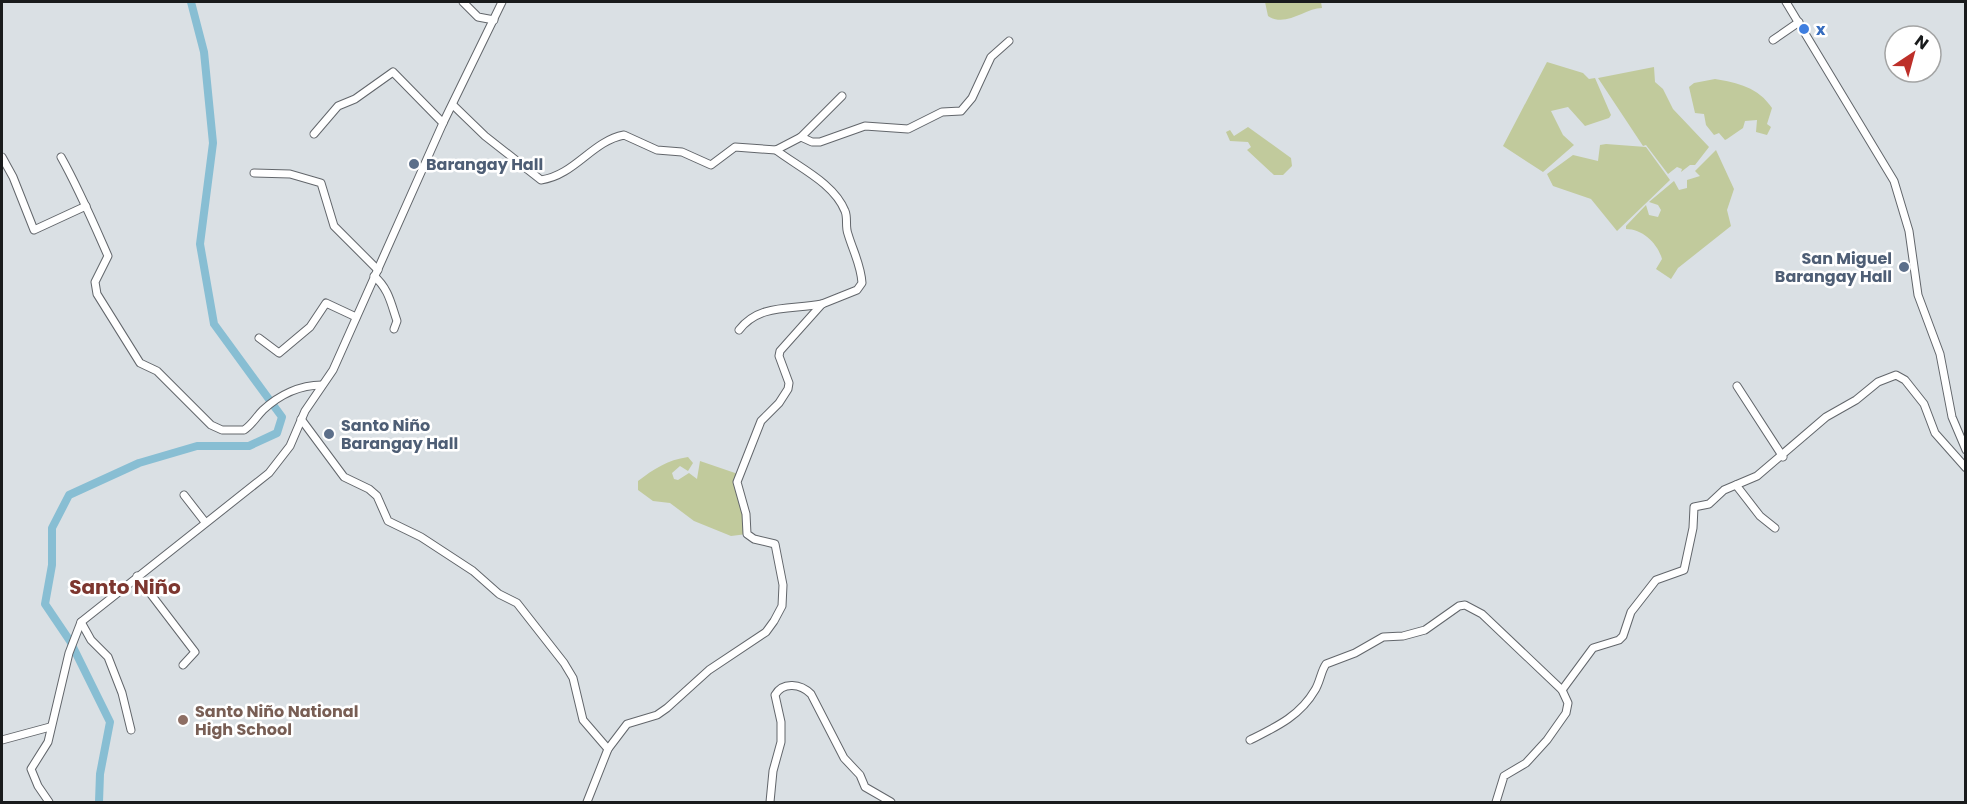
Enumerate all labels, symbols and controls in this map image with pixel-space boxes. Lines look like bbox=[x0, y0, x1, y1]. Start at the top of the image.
place label: x bbox=[1816, 18, 1826, 41]
marker: x bbox=[1797, 22, 1811, 36]
north arrow bbox=[1883, 24, 1943, 84]
text: N bbox=[1910, 29, 1933, 55]
place label: Barangay Hall bbox=[426, 153, 543, 176]
marker: Barangay Hall bbox=[407, 157, 421, 171]
place label: San Miguel Barangay Hall bbox=[1775, 247, 1892, 288]
marker: San Miguel Barangay Hall bbox=[1897, 260, 1911, 274]
place label: Santo Niño Barangay Hall bbox=[341, 414, 458, 455]
marker: Santo Niño Barangay Hall bbox=[322, 427, 336, 441]
district label: Santo Niño bbox=[69, 573, 181, 601]
place label: Santo Niño National High School bbox=[195, 700, 358, 741]
marker: Santo Niño National High School bbox=[176, 713, 190, 727]

